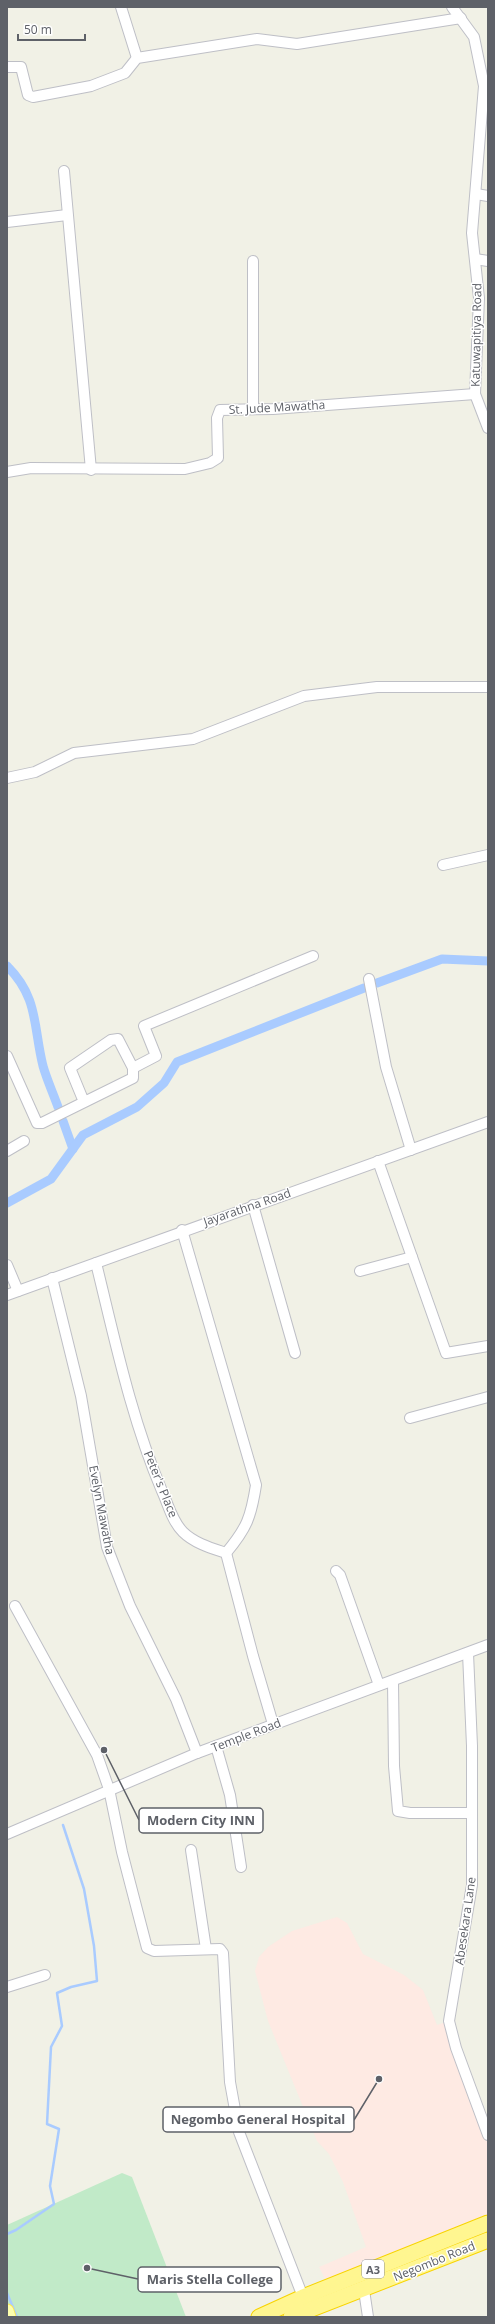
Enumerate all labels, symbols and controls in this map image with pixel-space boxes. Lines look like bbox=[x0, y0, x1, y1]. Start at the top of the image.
scale bar bbox=[18, 16, 85, 42]
text: 50 m bbox=[24, 21, 52, 38]
street label: Katuwapitiya Road bbox=[467, 283, 485, 387]
street label: St. Jude Mawatha bbox=[228, 396, 326, 418]
street label: Jayarathna Road bbox=[200, 1184, 293, 1230]
street label: Peter's Place bbox=[140, 1448, 182, 1520]
street label: Evelyn Mawatha bbox=[85, 1464, 119, 1556]
street label: Temple Road bbox=[209, 1714, 283, 1756]
callout: Modern City INN bbox=[139, 1808, 263, 1833]
text: Modern City INN bbox=[147, 1811, 255, 1829]
street label: Abesekara Lane bbox=[450, 1876, 480, 1966]
callout: Negombo General Hospital bbox=[163, 2107, 354, 2132]
text: Negombo General Hospital bbox=[171, 2110, 345, 2128]
street label: Negombo Road bbox=[391, 2237, 477, 2285]
road number: A3 bbox=[362, 2260, 384, 2278]
callout: Maris Stella College bbox=[138, 2267, 281, 2292]
text: Maris Stella College bbox=[147, 2270, 274, 2288]

